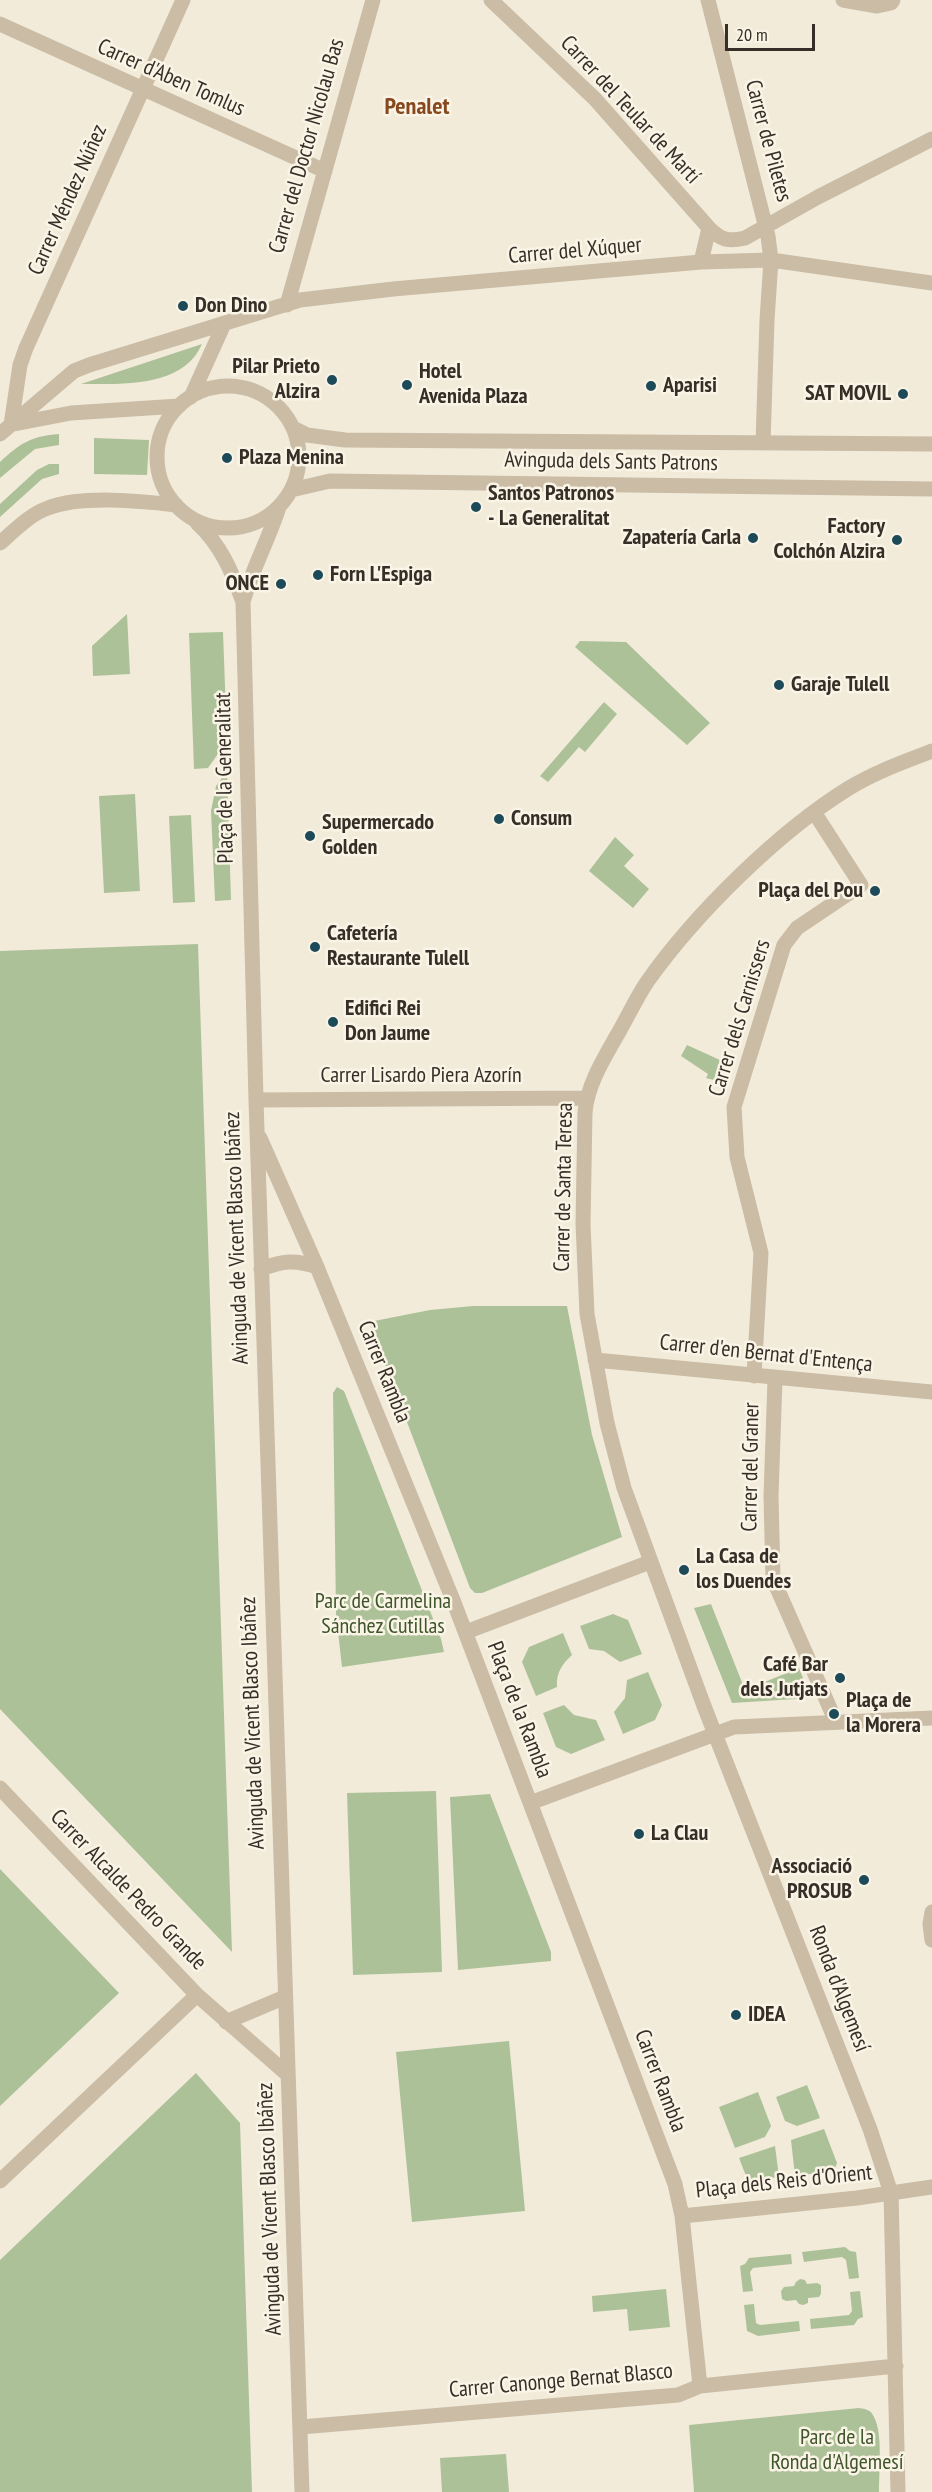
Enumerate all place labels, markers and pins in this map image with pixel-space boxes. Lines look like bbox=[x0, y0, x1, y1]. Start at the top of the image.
place label: Don Dino bbox=[195, 293, 267, 319]
marker: Don Dino bbox=[176, 299, 190, 313]
place label: Pilar Prieto Alzira bbox=[232, 354, 320, 406]
place label: Hotel Avenida Plaza bbox=[419, 359, 528, 410]
marker: Pilar Prieto Alzira bbox=[325, 373, 339, 387]
place label: Aparisi bbox=[663, 373, 717, 399]
marker: Hotel Avenida Plaza bbox=[400, 378, 414, 392]
marker: Aparisi bbox=[644, 379, 658, 393]
place label: SAT MOVIL bbox=[805, 381, 891, 407]
marker: SAT MOVIL bbox=[896, 387, 910, 401]
place label: Plaza Menina bbox=[239, 445, 344, 471]
marker: Plaza Menina bbox=[220, 451, 234, 465]
place label: Santos Patronos - La Generalitat bbox=[488, 481, 614, 532]
marker: Santos Patronos - La Generalitat bbox=[469, 500, 483, 514]
place label: Factory Colchón Alzira bbox=[773, 514, 885, 566]
place label: Zapatería Carla bbox=[623, 525, 741, 551]
marker: Zapatería Carla bbox=[746, 531, 760, 545]
marker: Factory Colchón Alzira bbox=[890, 533, 904, 547]
place label: Forn L'Espiga bbox=[330, 562, 432, 588]
marker: Forn L'Espiga bbox=[311, 568, 325, 582]
place label: ONCE bbox=[225, 571, 269, 597]
marker: ONCE bbox=[274, 577, 288, 591]
place label: Garaje Tulell bbox=[791, 672, 889, 698]
marker: Garaje Tulell bbox=[772, 678, 786, 692]
place label: Consum bbox=[511, 806, 572, 832]
place label: Supermercado Golden bbox=[322, 810, 434, 861]
marker: Consum bbox=[492, 812, 506, 826]
marker: Supermercado Golden bbox=[303, 829, 317, 843]
place label: Plaça del Pou bbox=[758, 878, 863, 904]
marker: Plaça del Pou bbox=[868, 884, 882, 898]
place label: Cafetería Restaurante Tulell bbox=[327, 921, 469, 972]
marker: Cafetería Restaurante Tulell bbox=[308, 940, 322, 954]
place label: Edifici Rei Don Jaume bbox=[345, 996, 430, 1048]
marker: Edifici Rei Don Jaume bbox=[326, 1015, 340, 1029]
place label: La Casa de los Duendes bbox=[696, 1544, 791, 1596]
marker: La Casa de los Duendes bbox=[677, 1563, 691, 1577]
place label: Café Bar dels Jutjats bbox=[741, 1652, 828, 1704]
marker: Café Bar dels Jutjats bbox=[833, 1671, 847, 1685]
place label: Plaça de la Morera bbox=[846, 1688, 921, 1740]
marker: Plaça de la Morera bbox=[827, 1707, 841, 1721]
place label: La Clau bbox=[651, 1821, 708, 1847]
marker: La Clau bbox=[632, 1827, 646, 1841]
place label: Associació PROSUB bbox=[772, 1854, 852, 1906]
marker: Associació PROSUB bbox=[857, 1873, 871, 1887]
place label: IDEA bbox=[748, 2002, 785, 2028]
marker: IDEA bbox=[729, 2008, 743, 2022]

